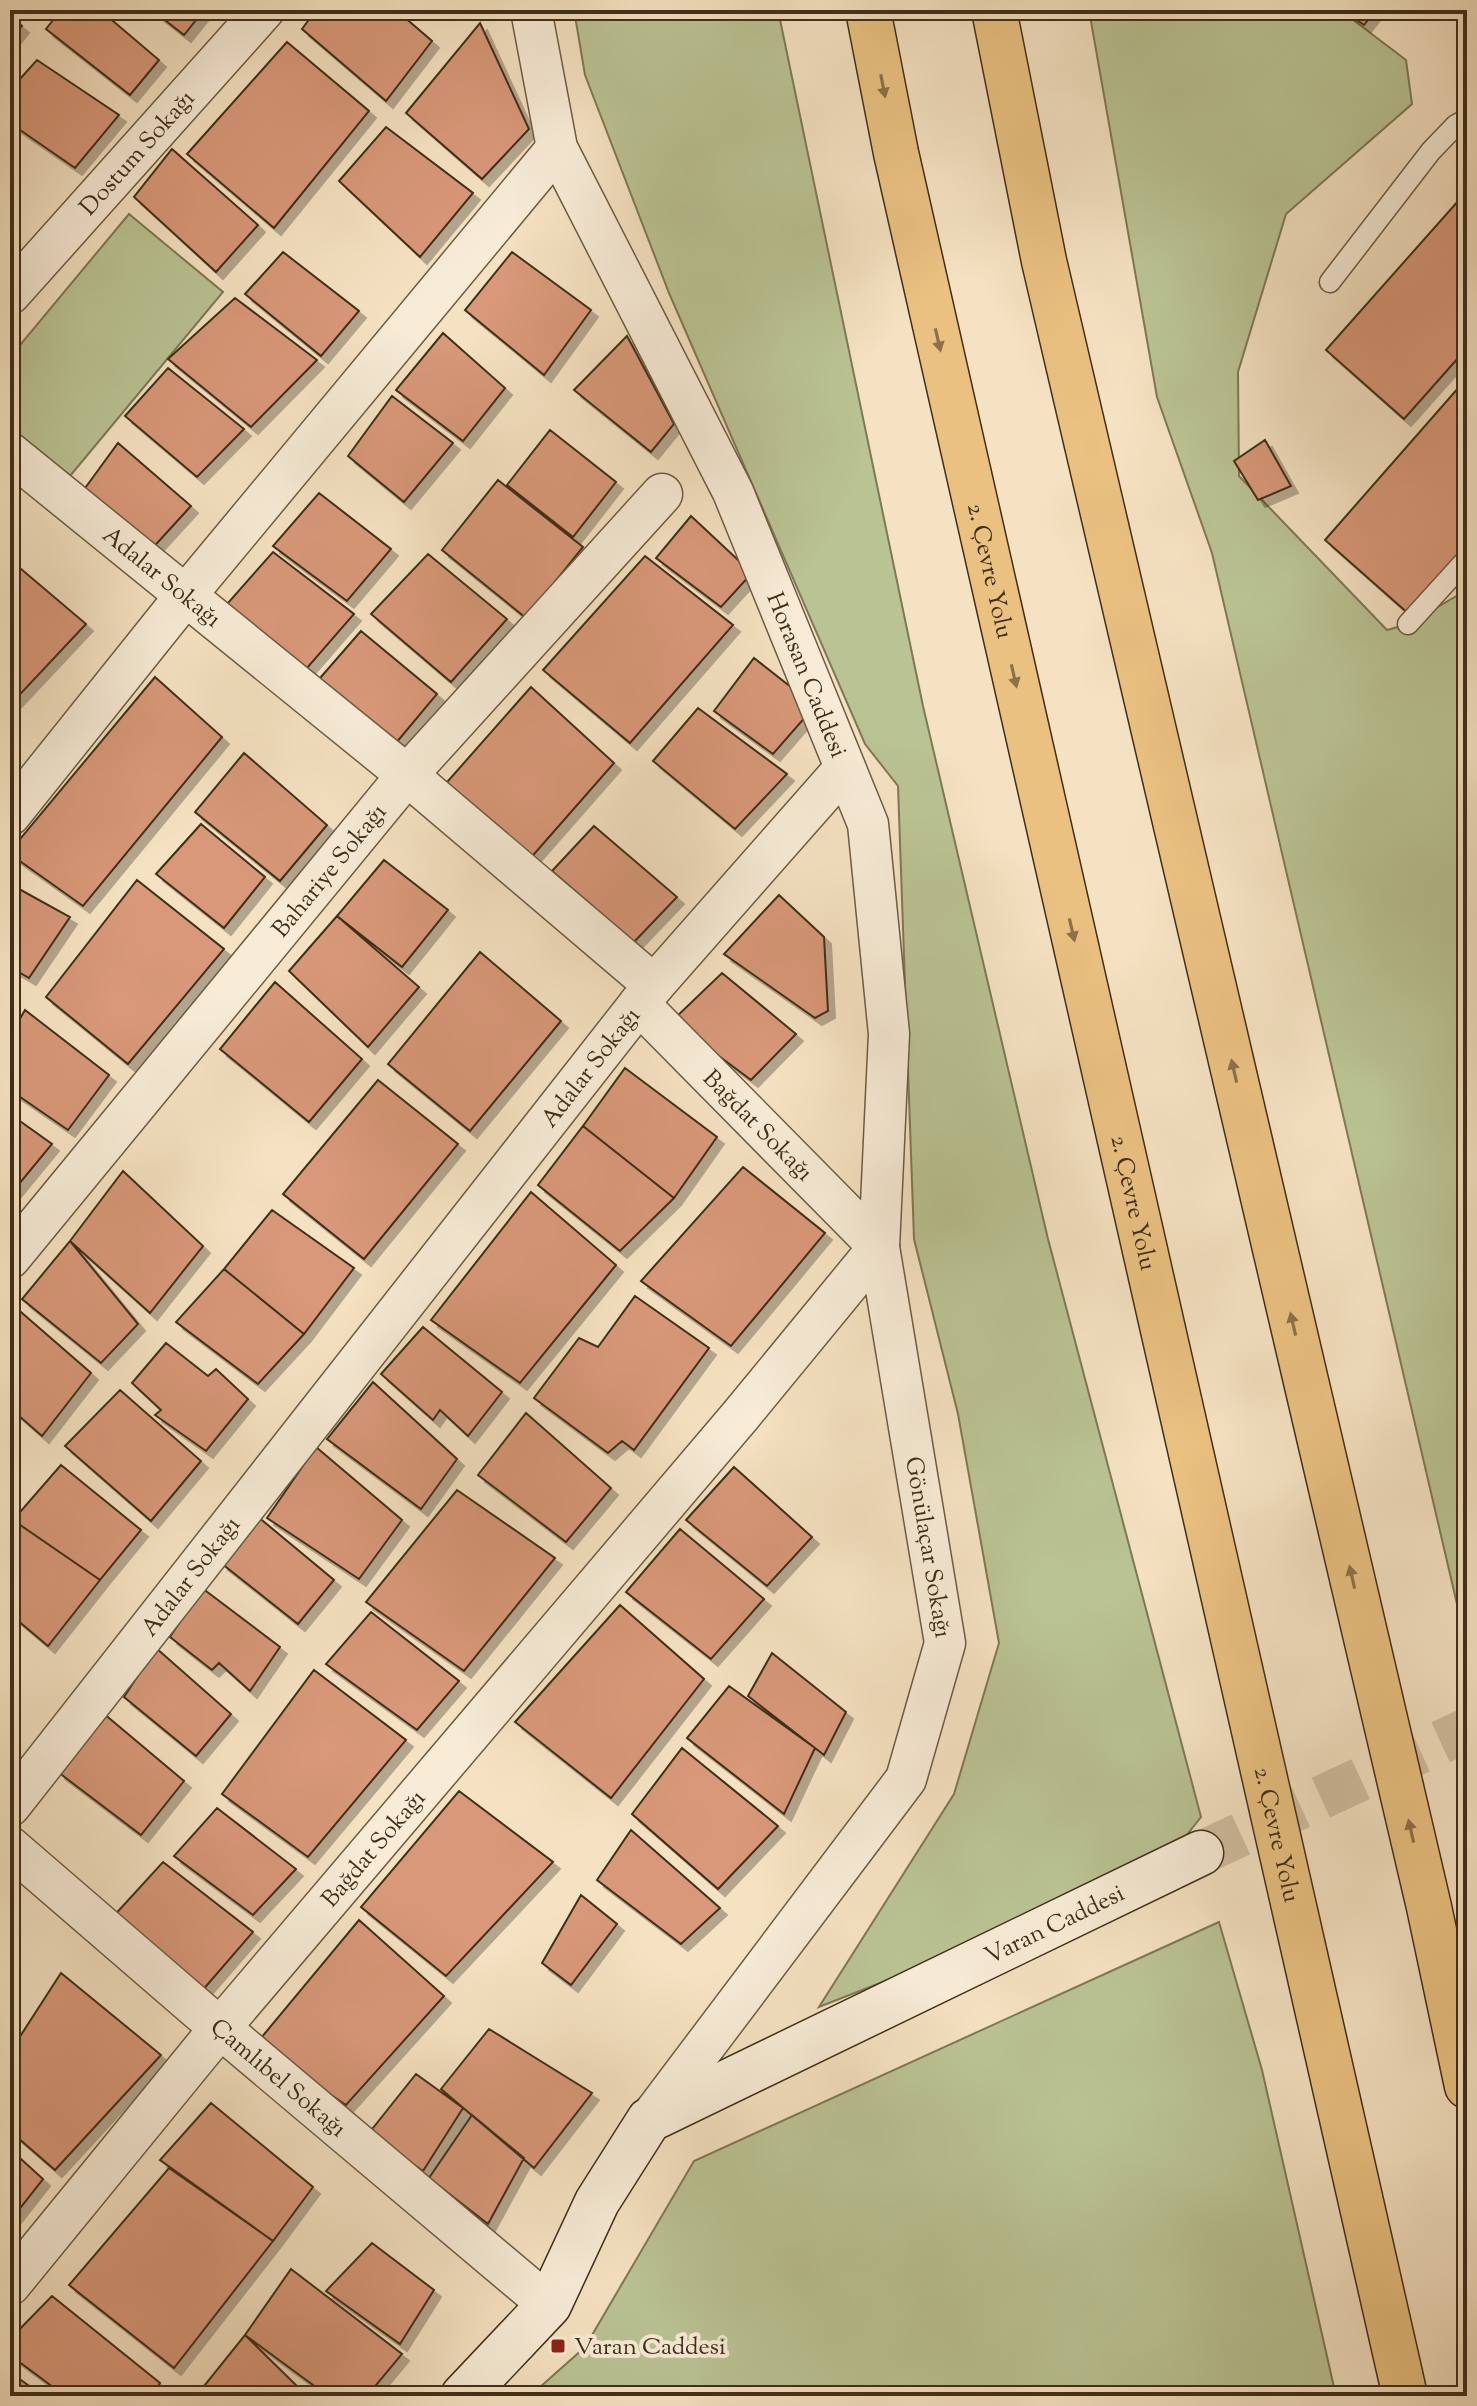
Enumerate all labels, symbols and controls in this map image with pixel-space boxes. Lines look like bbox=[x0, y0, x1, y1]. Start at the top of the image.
one-way arrow bbox=[877, 74, 890, 99]
street label: Dostum Sokağı bbox=[73, 83, 204, 224]
one-way arrow bbox=[933, 328, 945, 353]
street label: 2. Çevre Yolu bbox=[957, 500, 1021, 642]
street label: Adalar Sokağı bbox=[94, 519, 228, 637]
street label: Horasan Caddesi bbox=[757, 588, 854, 763]
one-way arrow bbox=[1008, 664, 1021, 689]
street label: Bahariye Sokağı bbox=[265, 797, 396, 946]
one-way arrow bbox=[1066, 917, 1079, 942]
street label: Adalar Sokağı bbox=[534, 1001, 649, 1135]
one-way arrow bbox=[1227, 1058, 1239, 1083]
street label: Bağdat Sokağı bbox=[694, 1063, 820, 1190]
street label: 2. Çevre Yolu bbox=[1100, 1132, 1164, 1274]
one-way arrow bbox=[1286, 1312, 1299, 1337]
street label: Gönülaçar Sokağı bbox=[895, 1454, 959, 1641]
street label: Adalar Sokağı bbox=[134, 1510, 249, 1644]
one-way arrow bbox=[1345, 1565, 1358, 1590]
street label: 2. Çevre Yolu bbox=[1244, 1764, 1308, 1906]
street label: Bağdat Sokağı bbox=[315, 1783, 434, 1916]
one-way arrow bbox=[1404, 1818, 1417, 1843]
street label: Varan Caddesi bbox=[979, 1877, 1131, 1974]
street label: Çamlıbel Sokağı bbox=[202, 2011, 353, 2146]
place label: Varan Caddesi bbox=[574, 2331, 726, 2365]
marker: Varan Caddesi bbox=[549, 2337, 567, 2355]

